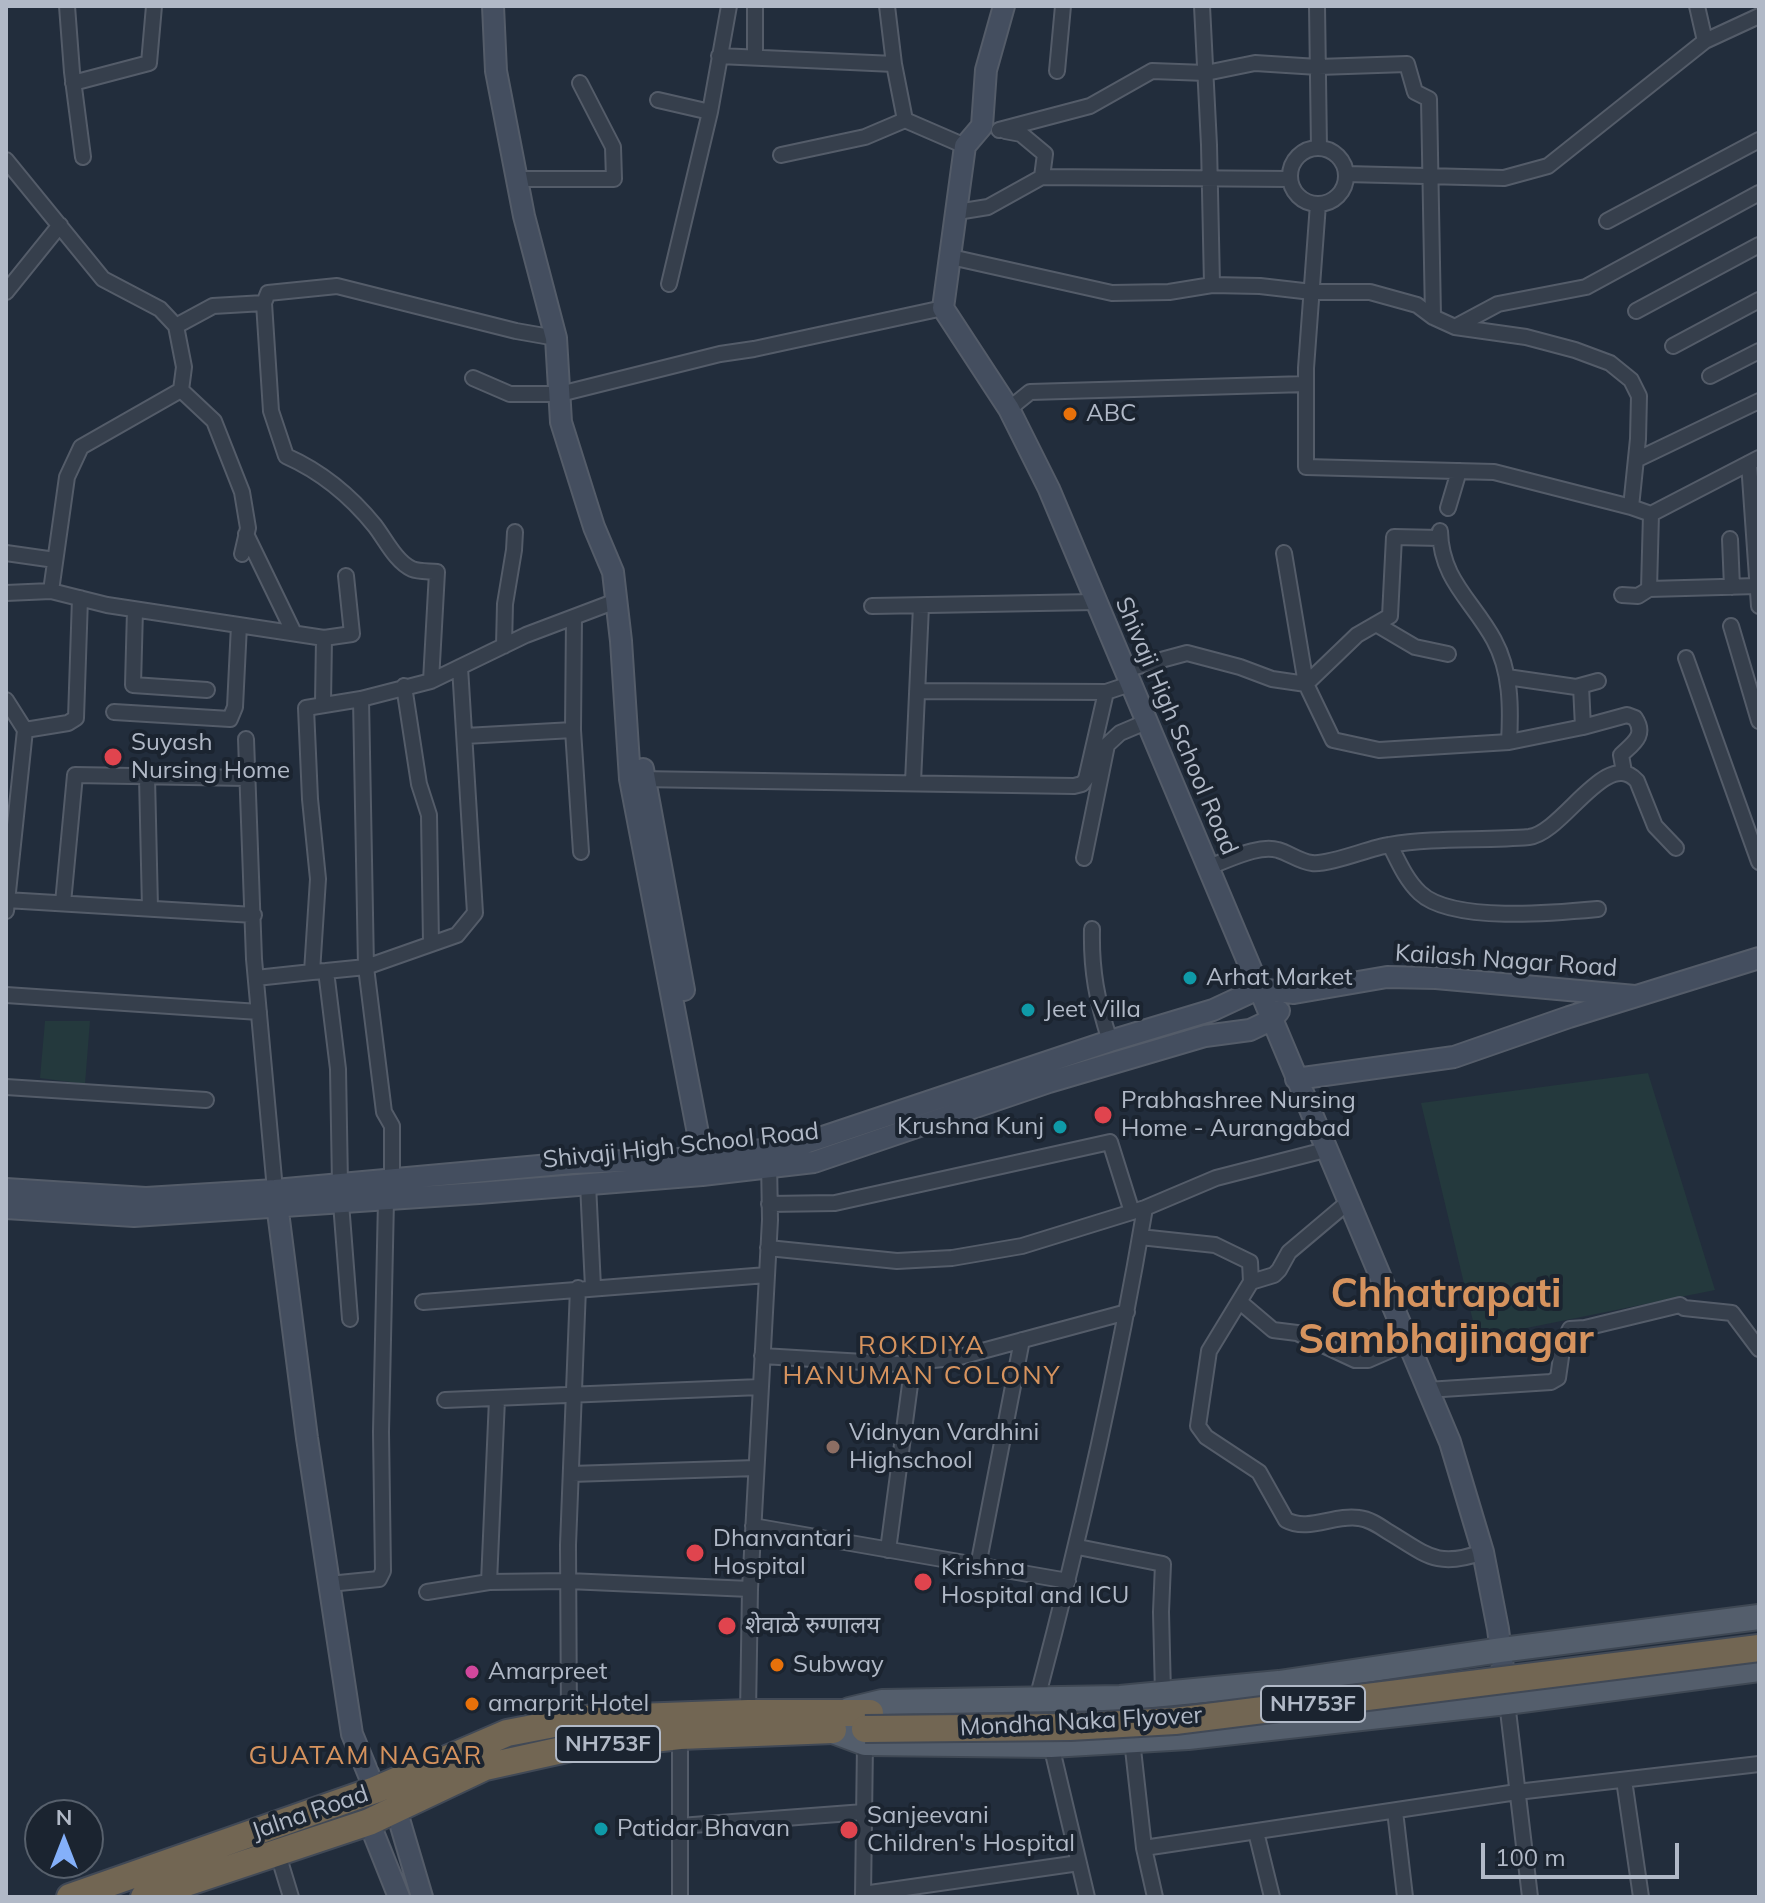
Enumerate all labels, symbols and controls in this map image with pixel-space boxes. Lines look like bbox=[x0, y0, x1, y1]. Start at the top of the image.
place label: ABC bbox=[1086, 400, 1136, 428]
marker: ABC bbox=[1061, 405, 1079, 423]
street label: Shivaji High School Road bbox=[1109, 593, 1243, 859]
place label: Suyash Nursing Home bbox=[131, 729, 290, 785]
marker: Suyash Nursing Home bbox=[102, 746, 124, 768]
street label: Kailash Nagar Road bbox=[1394, 939, 1618, 983]
place label: Arhat Market bbox=[1206, 964, 1353, 992]
marker: Arhat Market bbox=[1181, 969, 1199, 987]
place label: Jeet Villa bbox=[1044, 996, 1141, 1024]
marker: Jeet Villa bbox=[1019, 1001, 1037, 1019]
place label: Prabhashree Nursing Home - Aurangabad bbox=[1121, 1087, 1356, 1143]
marker: Prabhashree Nursing Home - Aurangabad bbox=[1092, 1104, 1114, 1126]
place label: Krushna Kunj bbox=[897, 1113, 1044, 1141]
street label: Shivaji High School Road bbox=[542, 1117, 820, 1175]
marker: Krushna Kunj bbox=[1051, 1118, 1069, 1136]
district label: Chhatrapati Sambhajinagar bbox=[1298, 1271, 1594, 1365]
district label: ROKDIYA HANUMAN COLONY bbox=[783, 1330, 1061, 1392]
place label: Vidnyan Vardhini Highschool bbox=[849, 1419, 1039, 1475]
marker: Vidnyan Vardhini Highschool bbox=[824, 1438, 842, 1456]
place label: Dhanvantari Hospital bbox=[713, 1525, 852, 1581]
marker: Dhanvantari Hospital bbox=[684, 1542, 706, 1564]
place label: Krishna Hospital and ICU bbox=[941, 1554, 1129, 1610]
marker: Krishna Hospital and ICU bbox=[912, 1571, 934, 1593]
place label: शेवाळे रुग्णालय bbox=[745, 1612, 880, 1640]
marker: शेवाळे रुग्णालय bbox=[716, 1615, 738, 1637]
place label: Subway bbox=[793, 1651, 884, 1679]
marker: Subway bbox=[768, 1656, 786, 1674]
place label: Amarpreet bbox=[488, 1658, 607, 1686]
marker: Amarpreet bbox=[463, 1663, 481, 1681]
road number: NH753F bbox=[1261, 1686, 1365, 1722]
place label: amarprit Hotel bbox=[488, 1690, 649, 1718]
marker: amarprit Hotel bbox=[463, 1695, 481, 1713]
street label: Mondha Naka Flyover bbox=[959, 1701, 1203, 1743]
road number: NH753F bbox=[556, 1726, 660, 1762]
district label: GUATAM NAGAR bbox=[248, 1740, 484, 1772]
street label: Jalna Road bbox=[248, 1780, 372, 1846]
north arrow bbox=[24, 1799, 104, 1879]
place label: Sanjeevani Children's Hospital bbox=[867, 1802, 1075, 1858]
text: N bbox=[56, 1803, 72, 1831]
place label: Patidar Bhavan bbox=[617, 1815, 790, 1843]
marker: Sanjeevani Children's Hospital bbox=[838, 1819, 860, 1841]
marker: Patidar Bhavan bbox=[592, 1820, 610, 1838]
scale bar bbox=[1485, 1827, 1683, 1877]
text: 100 m bbox=[1495, 1842, 1566, 1872]

